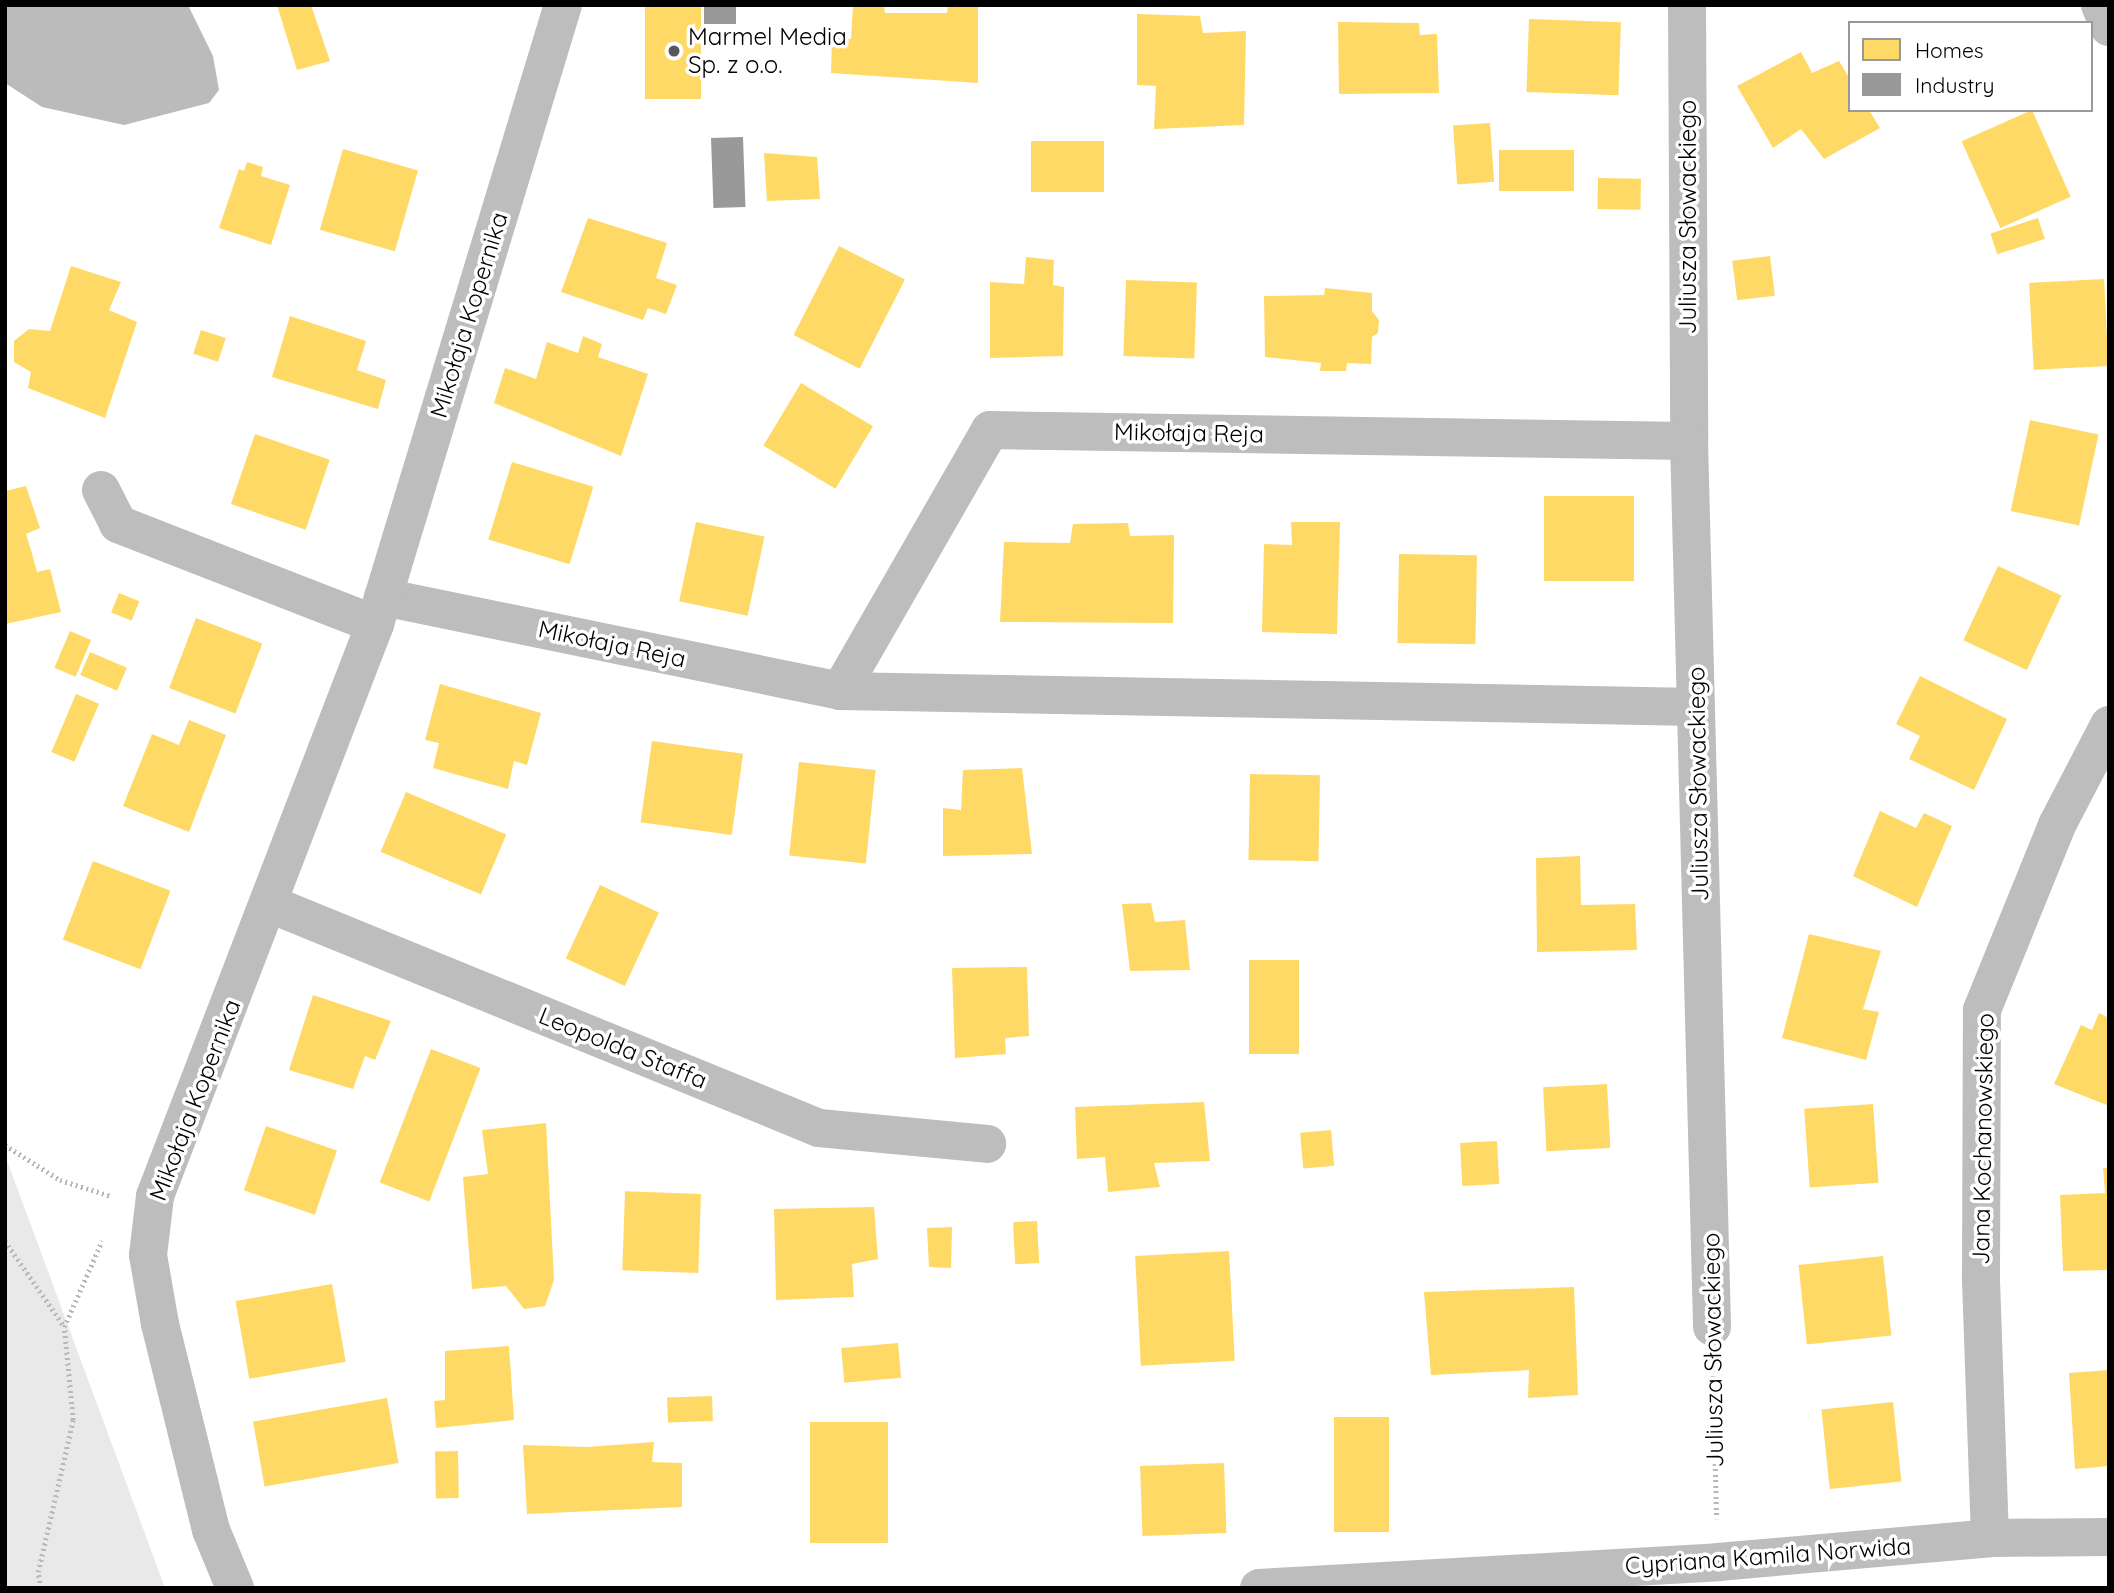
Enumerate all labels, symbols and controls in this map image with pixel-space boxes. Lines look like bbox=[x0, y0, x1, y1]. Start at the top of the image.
legend bbox=[1848, 21, 2093, 112]
place label: Marmel Media Sp. z o.o. bbox=[688, 23, 847, 79]
text: Homes bbox=[1915, 37, 1984, 63]
marker: Marmel Media Sp. z o.o. bbox=[666, 43, 682, 59]
text: Industry bbox=[1915, 72, 1994, 98]
street label: Juliusza Słowackiego bbox=[1674, 100, 1702, 334]
street label: Mikołaja Kopernika bbox=[424, 209, 514, 421]
street label: Mikołaja Reja bbox=[1114, 417, 1264, 449]
street label: Mikołaja Reja bbox=[536, 614, 688, 674]
street label: Juliusza Słowackiego bbox=[1682, 666, 1714, 902]
street label: Mikołaja Kopernika bbox=[143, 995, 247, 1205]
street label: Leopolda Staffa bbox=[535, 1001, 711, 1095]
street label: Jana Kochanowskiego bbox=[1966, 1013, 2000, 1265]
street label: Juliusza Słowackiego bbox=[1697, 1232, 1729, 1468]
street label: Cypriana Kamila Norwida bbox=[1624, 1532, 1912, 1580]

